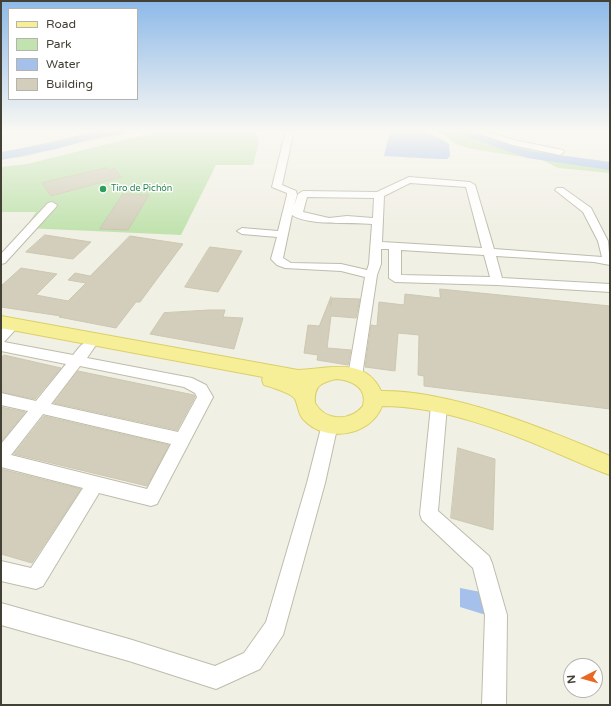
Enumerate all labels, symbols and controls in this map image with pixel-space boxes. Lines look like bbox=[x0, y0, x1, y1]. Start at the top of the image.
legend bbox=[8, 8, 138, 100]
text: Road bbox=[46, 17, 76, 31]
text: Park bbox=[46, 37, 72, 51]
text: Water bbox=[46, 57, 80, 71]
text: Building bbox=[46, 77, 93, 91]
marker: Tiro de Pichón bbox=[98, 184, 108, 194]
place label: Tiro de Pichón bbox=[111, 184, 172, 194]
north arrow bbox=[563, 658, 603, 698]
text: N bbox=[565, 674, 578, 684]

